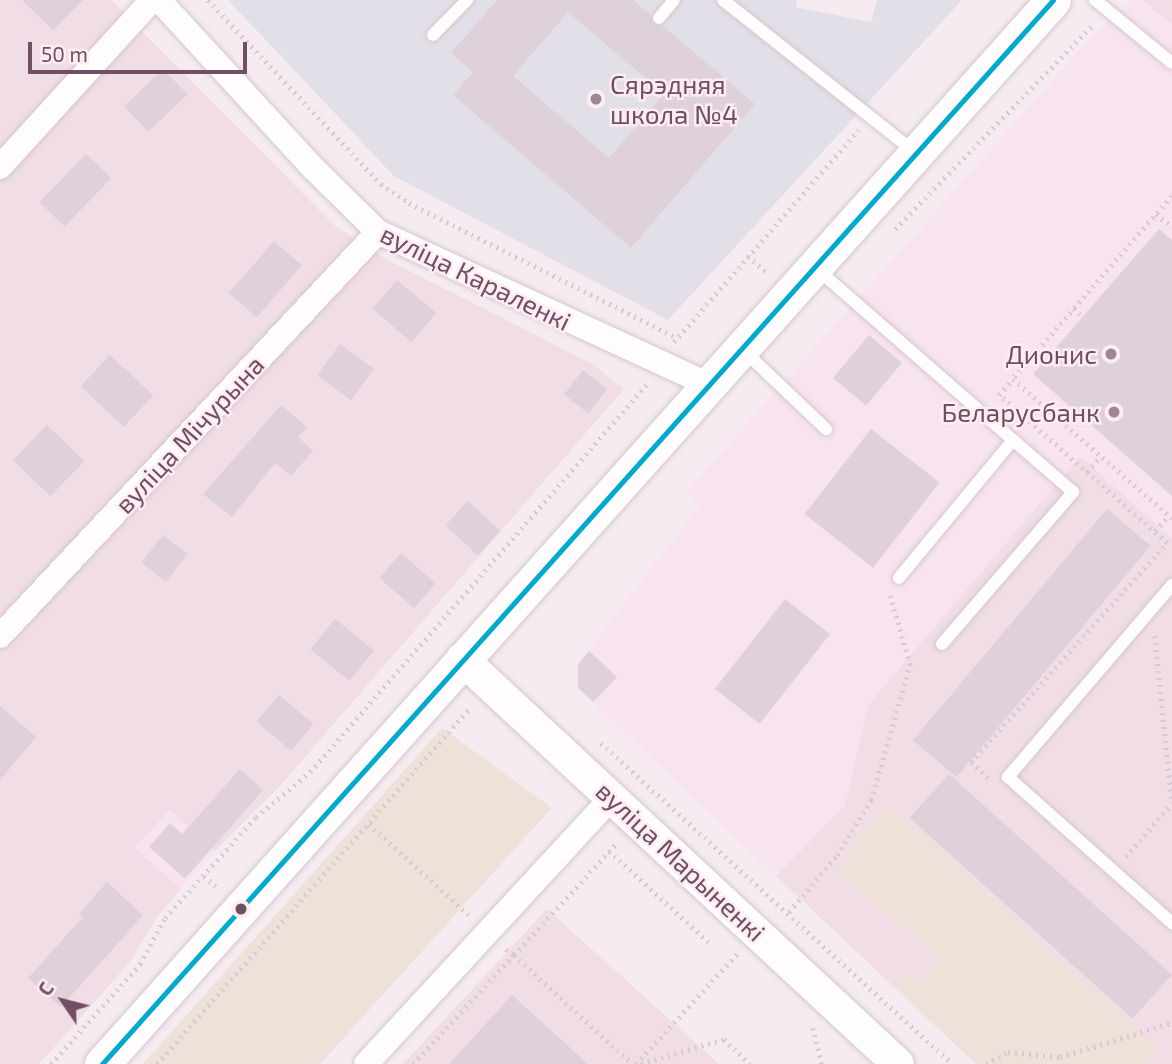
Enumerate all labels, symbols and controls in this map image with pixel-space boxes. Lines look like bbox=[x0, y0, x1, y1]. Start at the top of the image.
scale bar bbox=[32, 28, 250, 72]
text: 50 m bbox=[41, 41, 88, 66]
place label: Сярэдняя школа №4 bbox=[610, 68, 738, 130]
marker: Сярэдняя школа №4 bbox=[588, 91, 604, 107]
street label: вуліца Караленкі bbox=[376, 217, 576, 337]
place label: Дионис bbox=[1006, 338, 1097, 370]
marker: Дионис bbox=[1103, 346, 1119, 362]
street label: вуліца Мічурына bbox=[108, 349, 270, 519]
place label: Беларусбанк bbox=[942, 396, 1100, 428]
marker: Беларусбанк bbox=[1106, 404, 1122, 420]
street label: вуліца Марыненкі bbox=[590, 775, 772, 947]
unlabelled marker bbox=[234, 902, 248, 916]
north arrow bbox=[28, 966, 98, 1036]
text: С bbox=[33, 977, 58, 1000]

